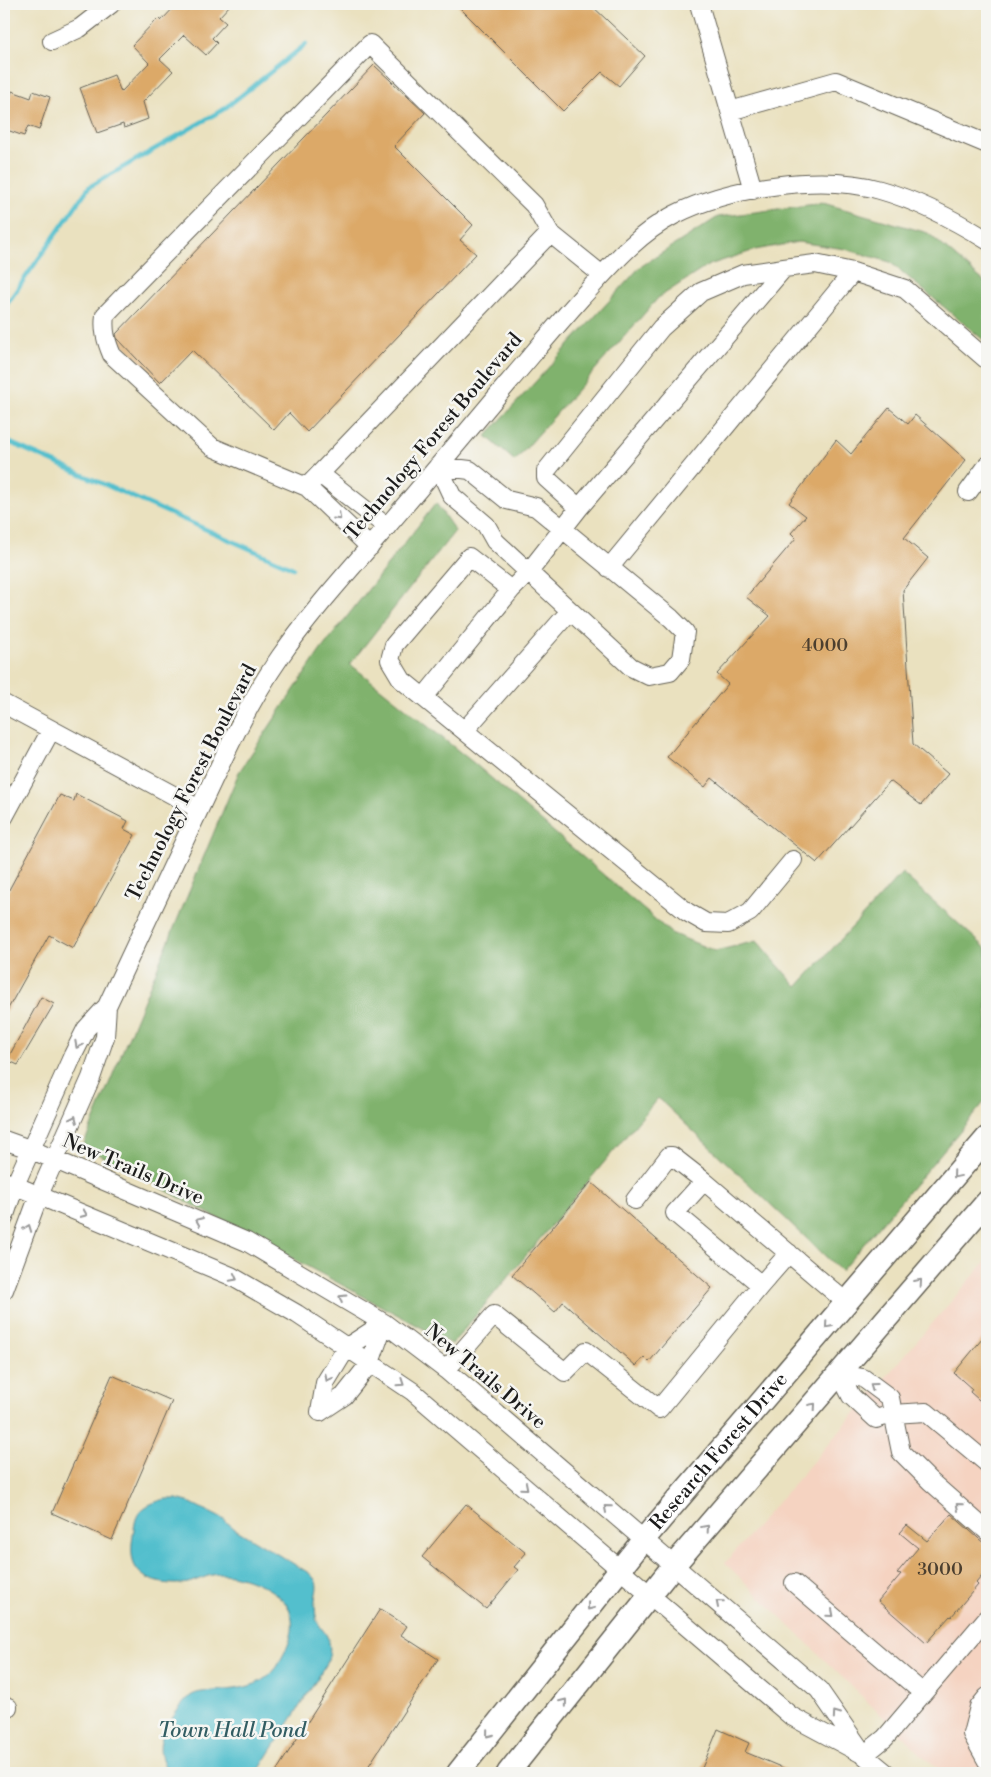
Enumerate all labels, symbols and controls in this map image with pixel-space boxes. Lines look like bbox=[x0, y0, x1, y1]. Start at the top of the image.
street label: Technology Forest Boulevard bbox=[340, 328, 528, 546]
one-way arrow bbox=[333, 511, 342, 520]
house number: 4000 bbox=[802, 634, 848, 657]
street label: Technology Forest Boulevard bbox=[121, 660, 263, 906]
one-way arrow bbox=[74, 1039, 84, 1048]
one-way arrow bbox=[67, 1115, 78, 1124]
street label: New Trails Drive bbox=[59, 1129, 207, 1211]
one-way arrow bbox=[952, 1169, 961, 1178]
one-way arrow bbox=[79, 1208, 88, 1218]
one-way arrow bbox=[195, 1217, 204, 1228]
one-way arrow bbox=[21, 1224, 32, 1233]
one-way arrow bbox=[228, 1272, 237, 1282]
one-way arrow bbox=[913, 1279, 922, 1288]
one-way arrow bbox=[339, 1294, 348, 1304]
street label: New Trails Drive bbox=[419, 1319, 551, 1435]
one-way arrow bbox=[825, 1319, 833, 1328]
street label: Research Forest Drive bbox=[644, 1367, 793, 1536]
one-way arrow bbox=[324, 1372, 334, 1381]
one-way arrow bbox=[395, 1377, 404, 1386]
one-way arrow bbox=[870, 1383, 879, 1392]
one-way arrow bbox=[807, 1402, 816, 1411]
one-way arrow bbox=[520, 1482, 529, 1491]
one-way arrow bbox=[955, 1503, 964, 1512]
one-way arrow bbox=[603, 1504, 612, 1513]
one-way arrow bbox=[700, 1525, 709, 1534]
house number: 3000 bbox=[917, 1558, 963, 1581]
one-way arrow bbox=[715, 1600, 724, 1609]
one-way arrow bbox=[588, 1601, 596, 1610]
one-way arrow bbox=[826, 1609, 835, 1618]
one-way arrow bbox=[559, 1699, 567, 1708]
one-way arrow bbox=[833, 1711, 842, 1720]
water label: Town Hall Pond bbox=[158, 1718, 307, 1744]
one-way arrow bbox=[486, 1729, 495, 1738]

